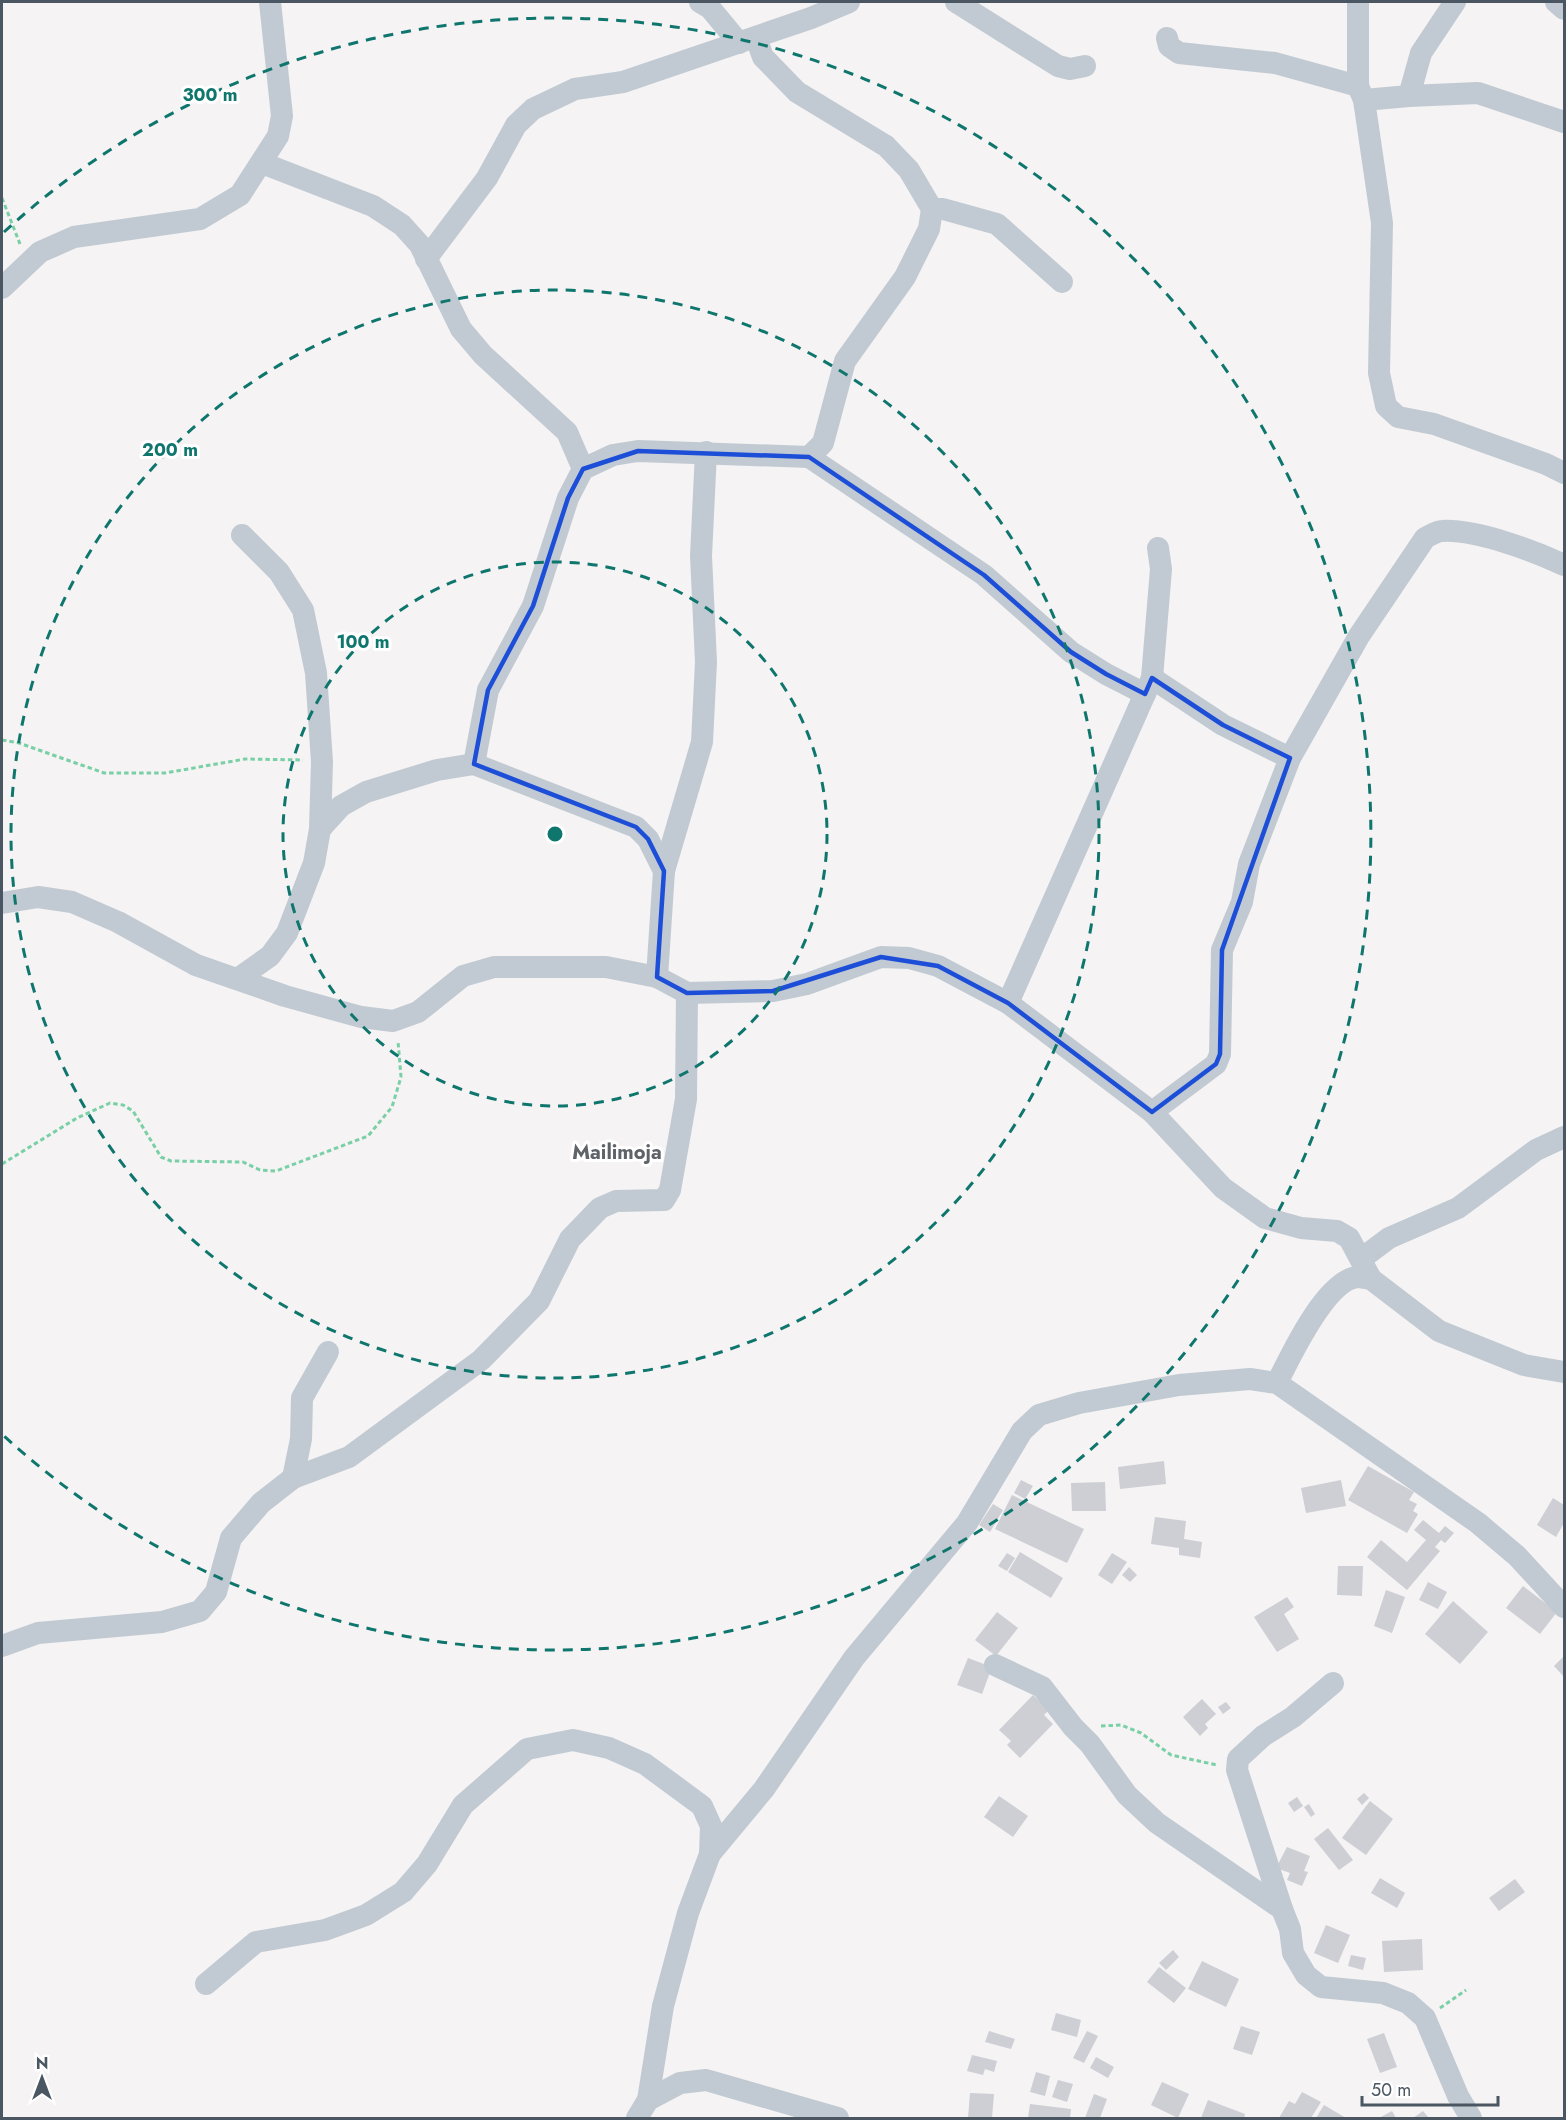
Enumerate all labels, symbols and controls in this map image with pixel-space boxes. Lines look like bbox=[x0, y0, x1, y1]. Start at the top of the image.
text: 300 m bbox=[182, 82, 238, 108]
text: 200 m bbox=[142, 437, 198, 463]
text: 100 m bbox=[336, 629, 390, 655]
centre of rings bbox=[545, 824, 565, 844]
district label: Mailimoja bbox=[572, 1138, 662, 1167]
north arrow bbox=[12, 2048, 72, 2108]
text: N bbox=[36, 2052, 48, 2075]
scale bar bbox=[1362, 2069, 1498, 2107]
text: 50 m bbox=[1371, 2077, 1411, 2103]

